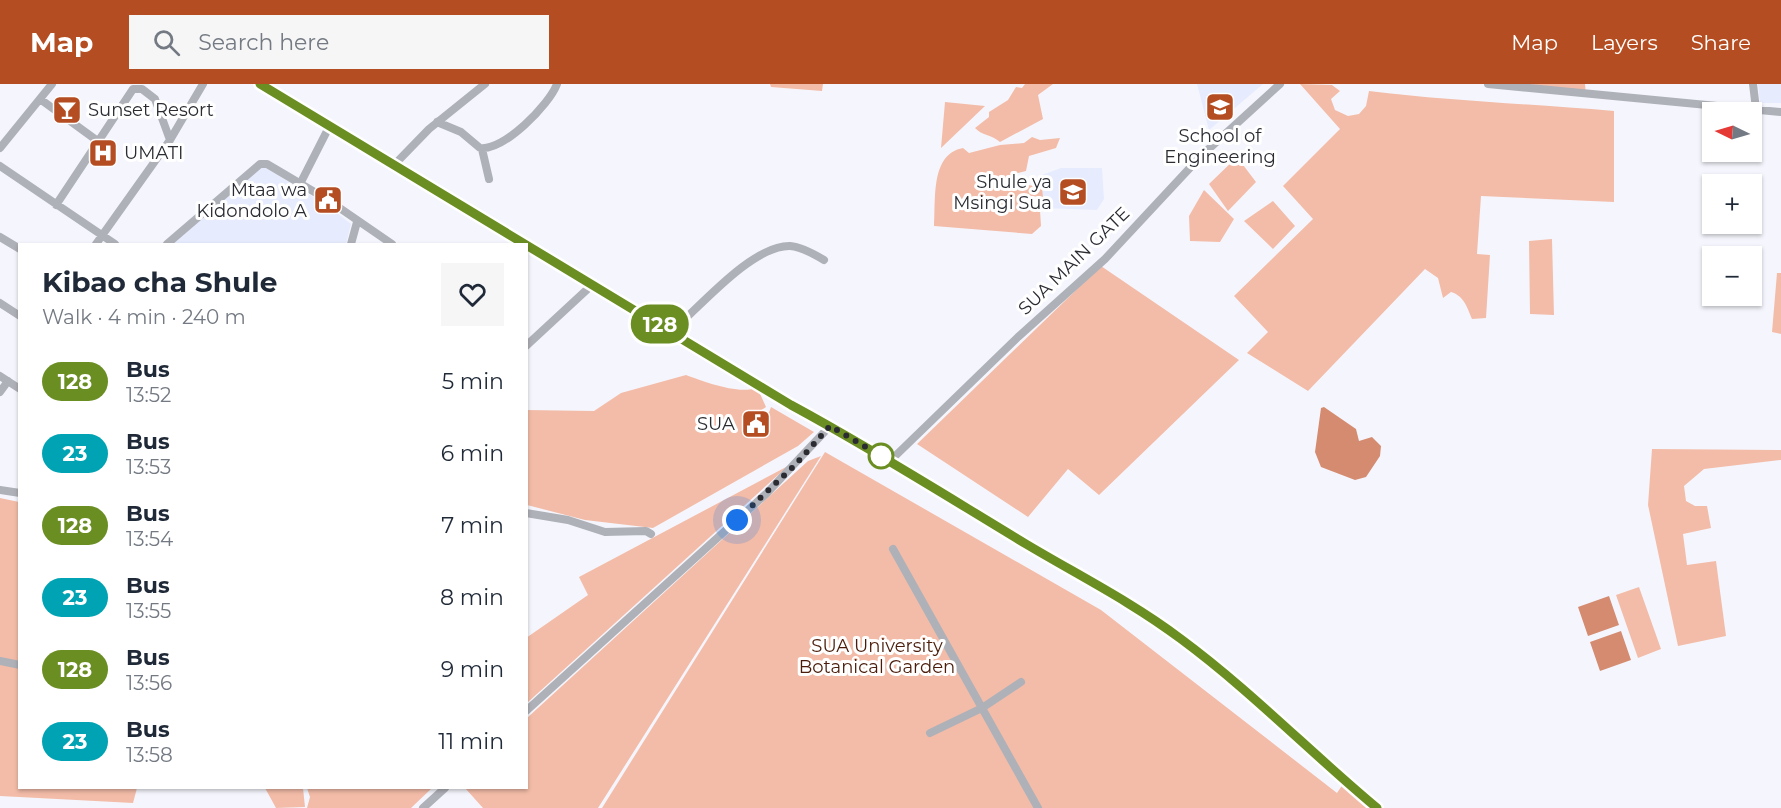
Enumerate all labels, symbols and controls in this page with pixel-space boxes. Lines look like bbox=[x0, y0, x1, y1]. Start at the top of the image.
search box bbox=[129, 15, 549, 69]
text: Map bbox=[30, 25, 93, 59]
icon: search bbox=[150, 26, 183, 59]
text: Search here bbox=[198, 29, 329, 56]
text: Map bbox=[1511, 30, 1558, 55]
text: Layers bbox=[1591, 30, 1658, 55]
text: Share bbox=[1691, 30, 1751, 55]
school or university icon: School of Engineering bbox=[1204, 91, 1236, 123]
bar icon: Sunset Resort bbox=[51, 94, 83, 126]
place label: Sunset Resort bbox=[88, 99, 214, 121]
north arrow bbox=[1702, 102, 1762, 162]
map controls bbox=[1702, 102, 1762, 306]
place label: School of Engineering bbox=[1164, 125, 1276, 168]
hospital icon: UMATI bbox=[87, 137, 119, 169]
place label: UMATI bbox=[124, 142, 184, 164]
place label: Shule ya Msingi Sua bbox=[953, 171, 1052, 214]
button: + bbox=[1702, 174, 1762, 234]
school or university icon: Shule ya Msingi Sua bbox=[1057, 176, 1089, 208]
place label: Mtaa wa Kidondolo A bbox=[196, 179, 307, 222]
public building icon: Mtaa wa Kidondolo A bbox=[312, 184, 344, 216]
street label: SUA MAIN GATE bbox=[1014, 202, 1134, 320]
button: − bbox=[1702, 246, 1762, 306]
button: heart bbox=[441, 263, 504, 326]
text: Kibao cha Shule bbox=[42, 265, 277, 299]
line badge: 128 bbox=[626, 304, 694, 344]
text: Walk · 4 min · 240 m bbox=[42, 305, 246, 329]
text: 128 bbox=[643, 312, 677, 337]
text: Bus bbox=[126, 356, 170, 383]
text: 5 min bbox=[442, 368, 504, 395]
text: 128 bbox=[58, 369, 92, 394]
text: 13:52 bbox=[126, 383, 171, 407]
public building icon: SUA bbox=[740, 408, 772, 440]
place label: SUA bbox=[697, 413, 735, 435]
text: Bus bbox=[126, 428, 170, 455]
text: 6 min bbox=[441, 440, 504, 467]
text: 23 bbox=[63, 441, 87, 466]
unlabelled marker bbox=[868, 443, 894, 469]
text: 13:53 bbox=[126, 455, 171, 479]
text: Bus bbox=[126, 500, 170, 527]
your location bbox=[722, 505, 752, 535]
text: 7 min bbox=[441, 512, 504, 539]
text: 128 bbox=[58, 513, 92, 538]
text: 13:54 bbox=[126, 527, 173, 551]
text: Bus bbox=[126, 572, 170, 599]
text: 8 min bbox=[440, 584, 504, 611]
text: 23 bbox=[63, 585, 87, 610]
text: 13:55 bbox=[126, 599, 171, 623]
park label: SUA University Botanical Garden bbox=[799, 635, 955, 678]
text: Bus bbox=[126, 644, 170, 671]
text: 9 min bbox=[441, 656, 504, 683]
text: 128 bbox=[58, 657, 92, 682]
text: 13:56 bbox=[126, 671, 172, 695]
text: Bus bbox=[126, 716, 170, 743]
text: 11 min bbox=[438, 728, 504, 755]
text: 23 bbox=[63, 729, 87, 754]
text: 13:58 bbox=[126, 743, 173, 767]

